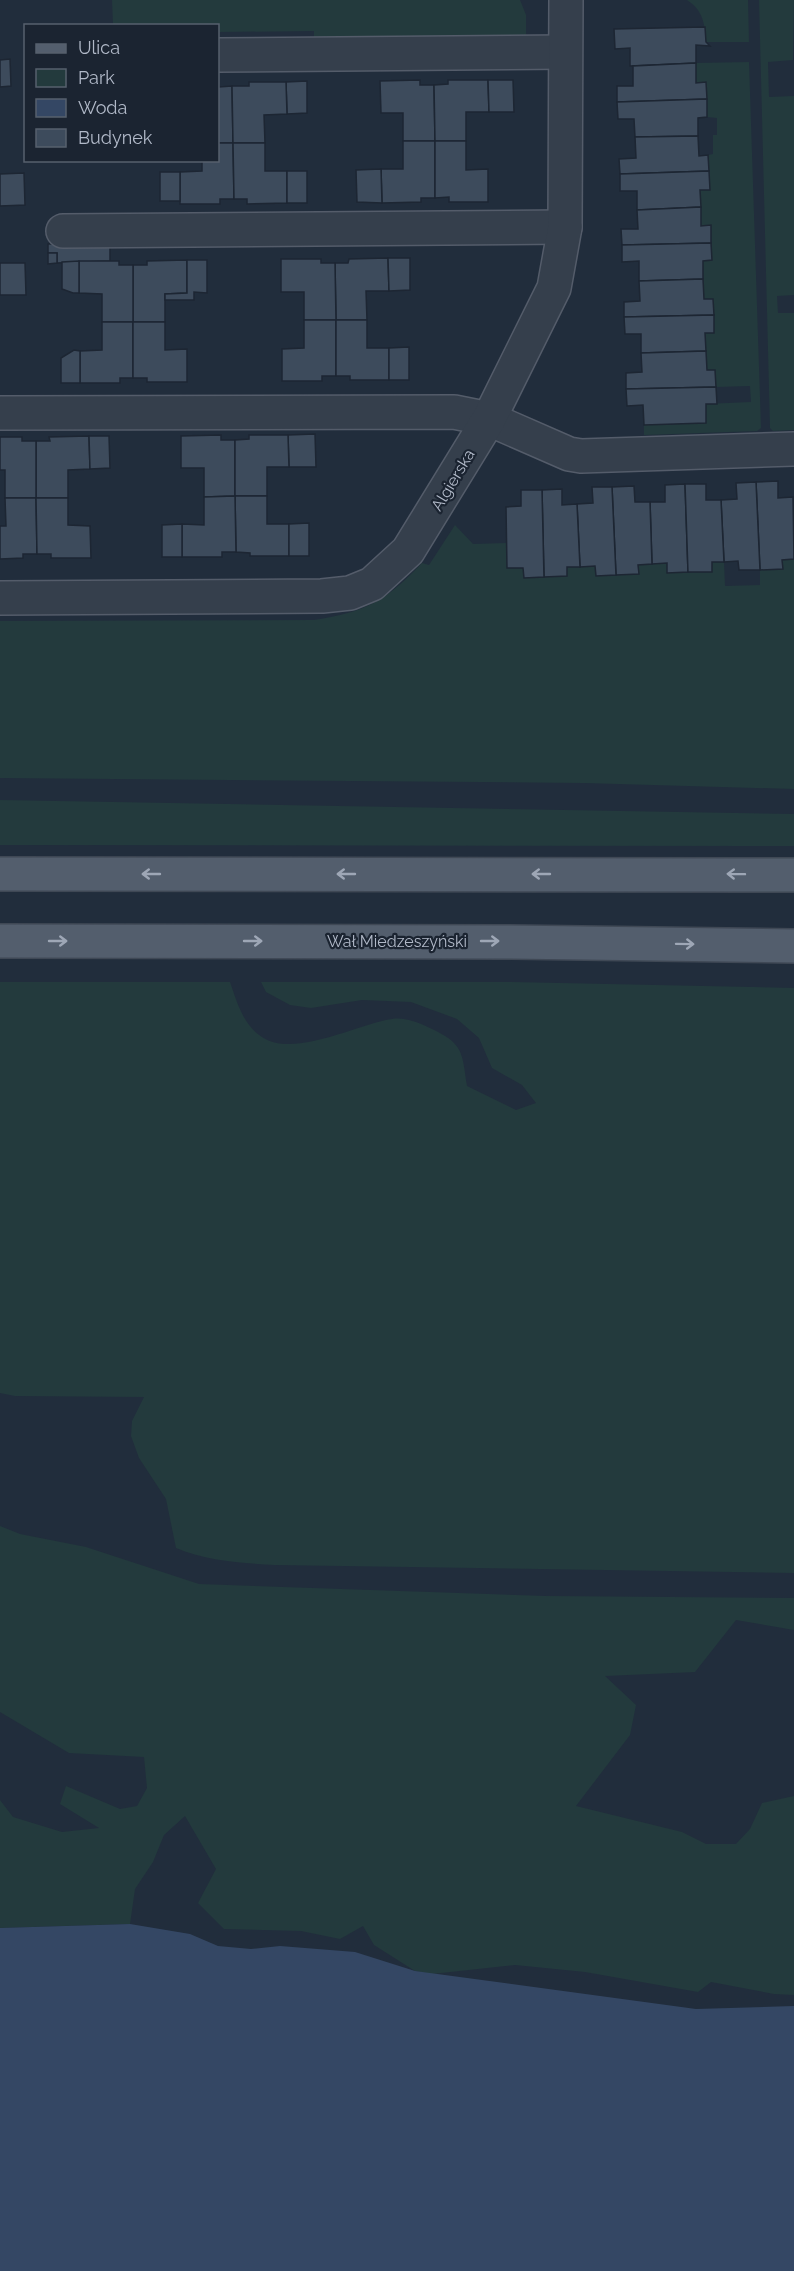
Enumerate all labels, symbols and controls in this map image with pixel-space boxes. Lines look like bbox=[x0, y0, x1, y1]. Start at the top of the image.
legend bbox=[24, 24, 219, 162]
text: Ulica bbox=[78, 37, 120, 58]
text: Park bbox=[78, 67, 115, 88]
text: Woda bbox=[78, 97, 127, 118]
text: Budynek bbox=[78, 127, 153, 148]
street label: Algierska bbox=[427, 446, 479, 514]
one-way arrow bbox=[141, 868, 161, 880]
one-way arrow bbox=[336, 868, 356, 880]
one-way arrow bbox=[531, 868, 551, 880]
one-way arrow bbox=[726, 869, 746, 880]
street label: Wał Miedzeszyński bbox=[327, 932, 467, 951]
one-way arrow bbox=[48, 935, 68, 947]
one-way arrow bbox=[243, 935, 263, 947]
one-way arrow bbox=[480, 935, 500, 947]
one-way arrow bbox=[675, 938, 695, 950]

